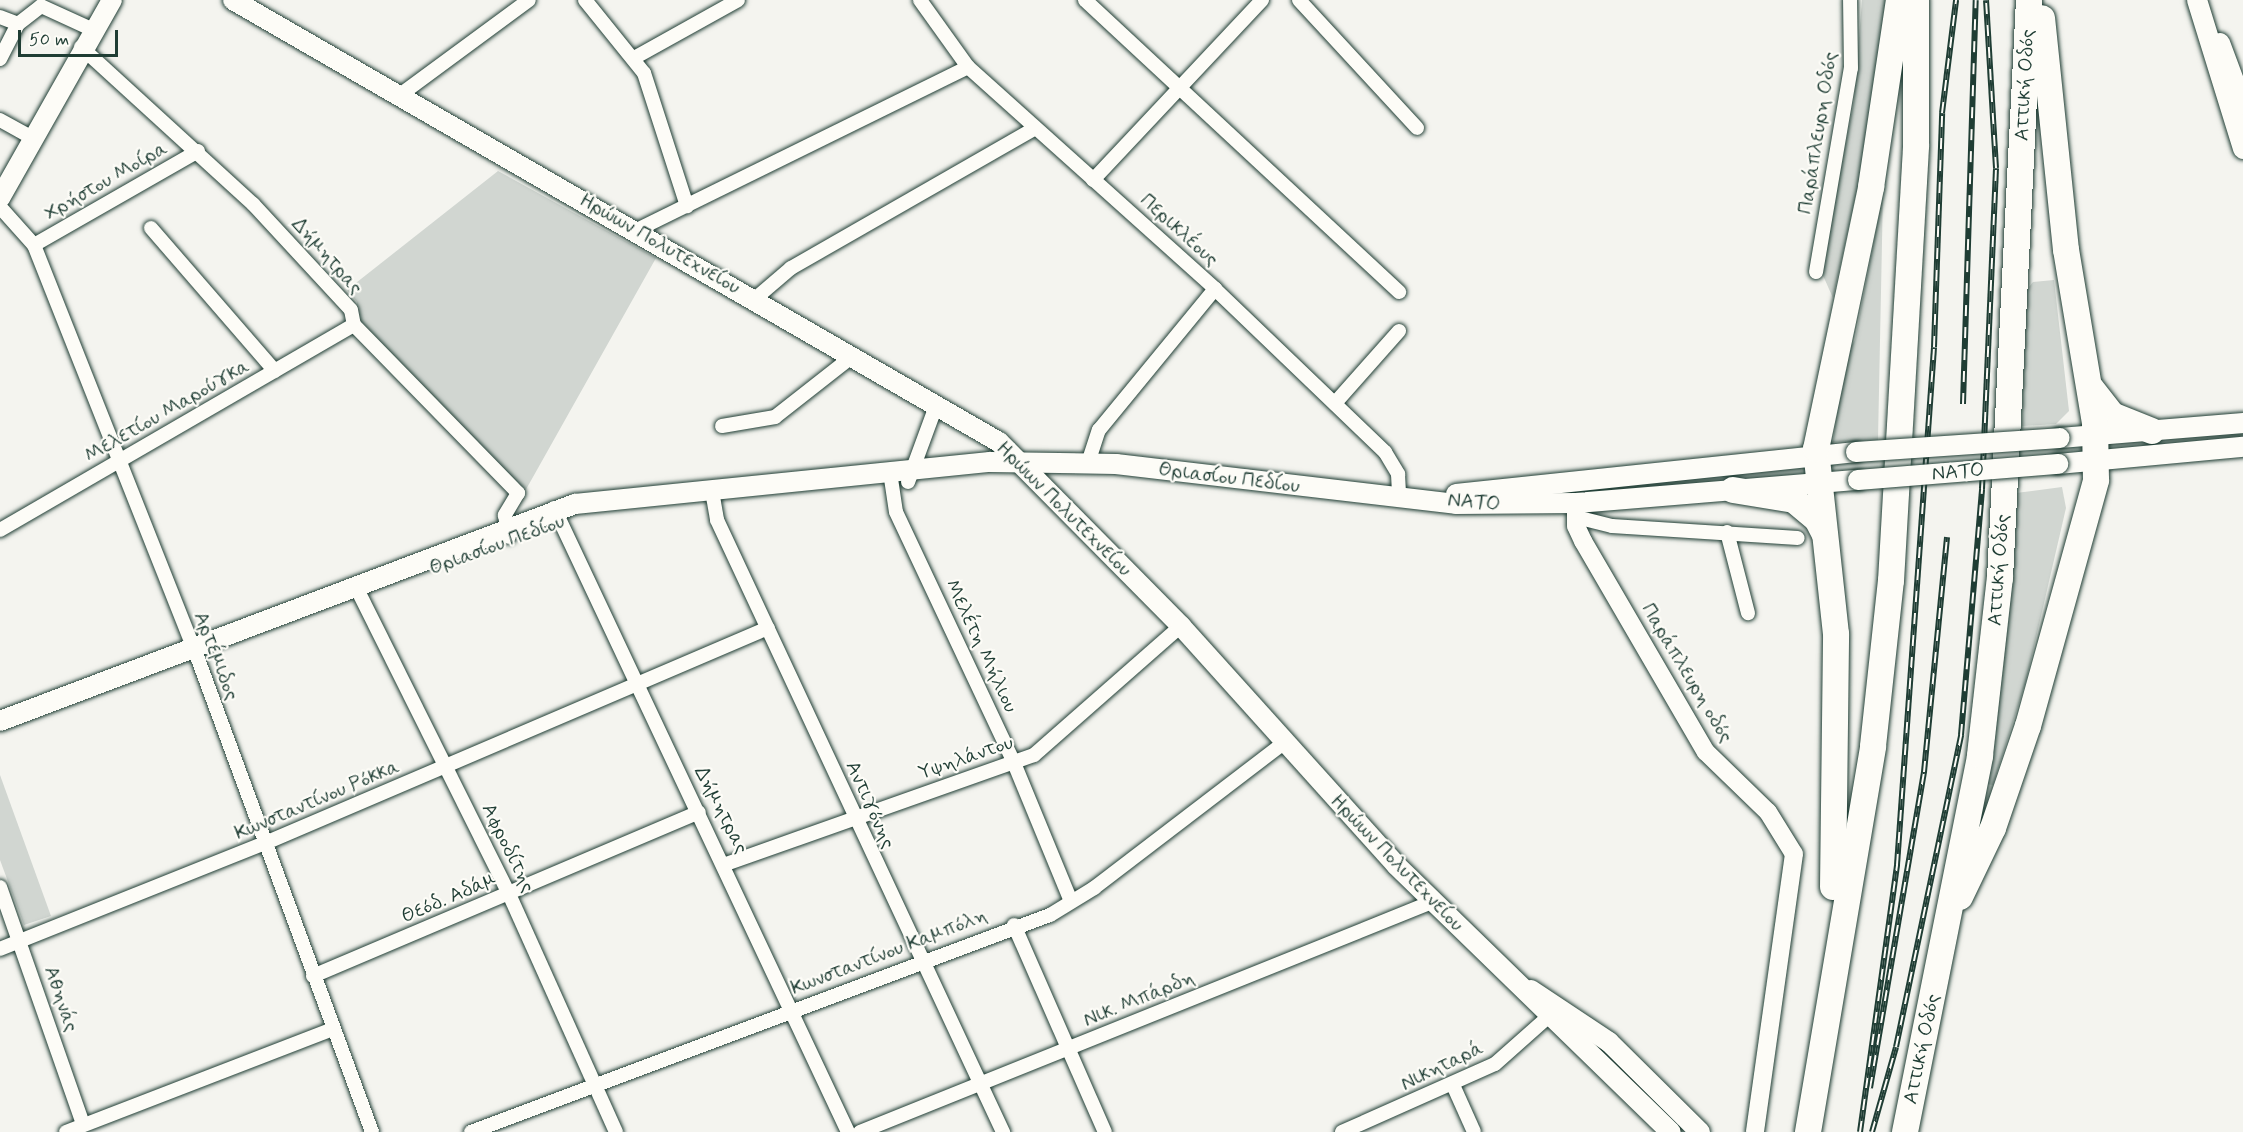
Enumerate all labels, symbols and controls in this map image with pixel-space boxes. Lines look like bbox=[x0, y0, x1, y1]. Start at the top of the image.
scale bar bbox=[21, 18, 122, 56]
text: 50 m bbox=[29, 28, 69, 52]
street label: Αττική Οδός bbox=[2010, 28, 2040, 142]
street label: Παράπλευρη Οδός bbox=[1793, 50, 1843, 216]
street label: Χρήστου Μοίρα bbox=[40, 136, 172, 226]
street label: Ηρώων Πολυτεχνείου bbox=[575, 188, 745, 300]
street label: Περικλέους bbox=[1135, 189, 1223, 271]
street label: Δήμητρας bbox=[286, 213, 368, 299]
street label: Μελετίου Μαρούγκα bbox=[80, 354, 254, 468]
street label: Ηρώων Πολυτεχνείου bbox=[991, 436, 1137, 582]
street label: Θριασίου Πεδίου bbox=[1157, 457, 1301, 499]
street label: ΝΑΤΟ bbox=[1931, 458, 1985, 486]
street label: ΝΑΤΟ bbox=[1447, 488, 1501, 516]
street label: Θριασίου Πεδίου bbox=[426, 509, 568, 581]
street label: Αττική Οδός bbox=[1983, 513, 2015, 627]
street label: Μελέτη Μήλιου bbox=[940, 575, 1022, 717]
street label: Παράπλευρη οδός bbox=[1636, 599, 1738, 747]
street label: Αρτέμιδος bbox=[188, 608, 244, 704]
street label: Υψηλάντου bbox=[916, 731, 1016, 785]
street label: Κωνσταντίνου Ρόκκα bbox=[231, 754, 403, 846]
street label: Αντιγόνης bbox=[840, 757, 900, 853]
street label: Δήμητρας bbox=[689, 762, 753, 858]
street label: Ηρώων Πολυτεχνείου bbox=[1325, 789, 1469, 937]
street label: Αφροδίτης bbox=[476, 800, 540, 896]
street label: Θεόδ. Αδάμ bbox=[398, 867, 500, 929]
street label: Κωνσταντίνου Καμπόλη bbox=[787, 903, 991, 1001]
street label: Αθηνάς bbox=[39, 963, 83, 1035]
street label: Νικ. Μπάρδη bbox=[1080, 966, 1198, 1032]
street label: Αττική Οδός bbox=[1899, 992, 1945, 1106]
street label: Νικηταρά bbox=[1397, 1036, 1487, 1096]

